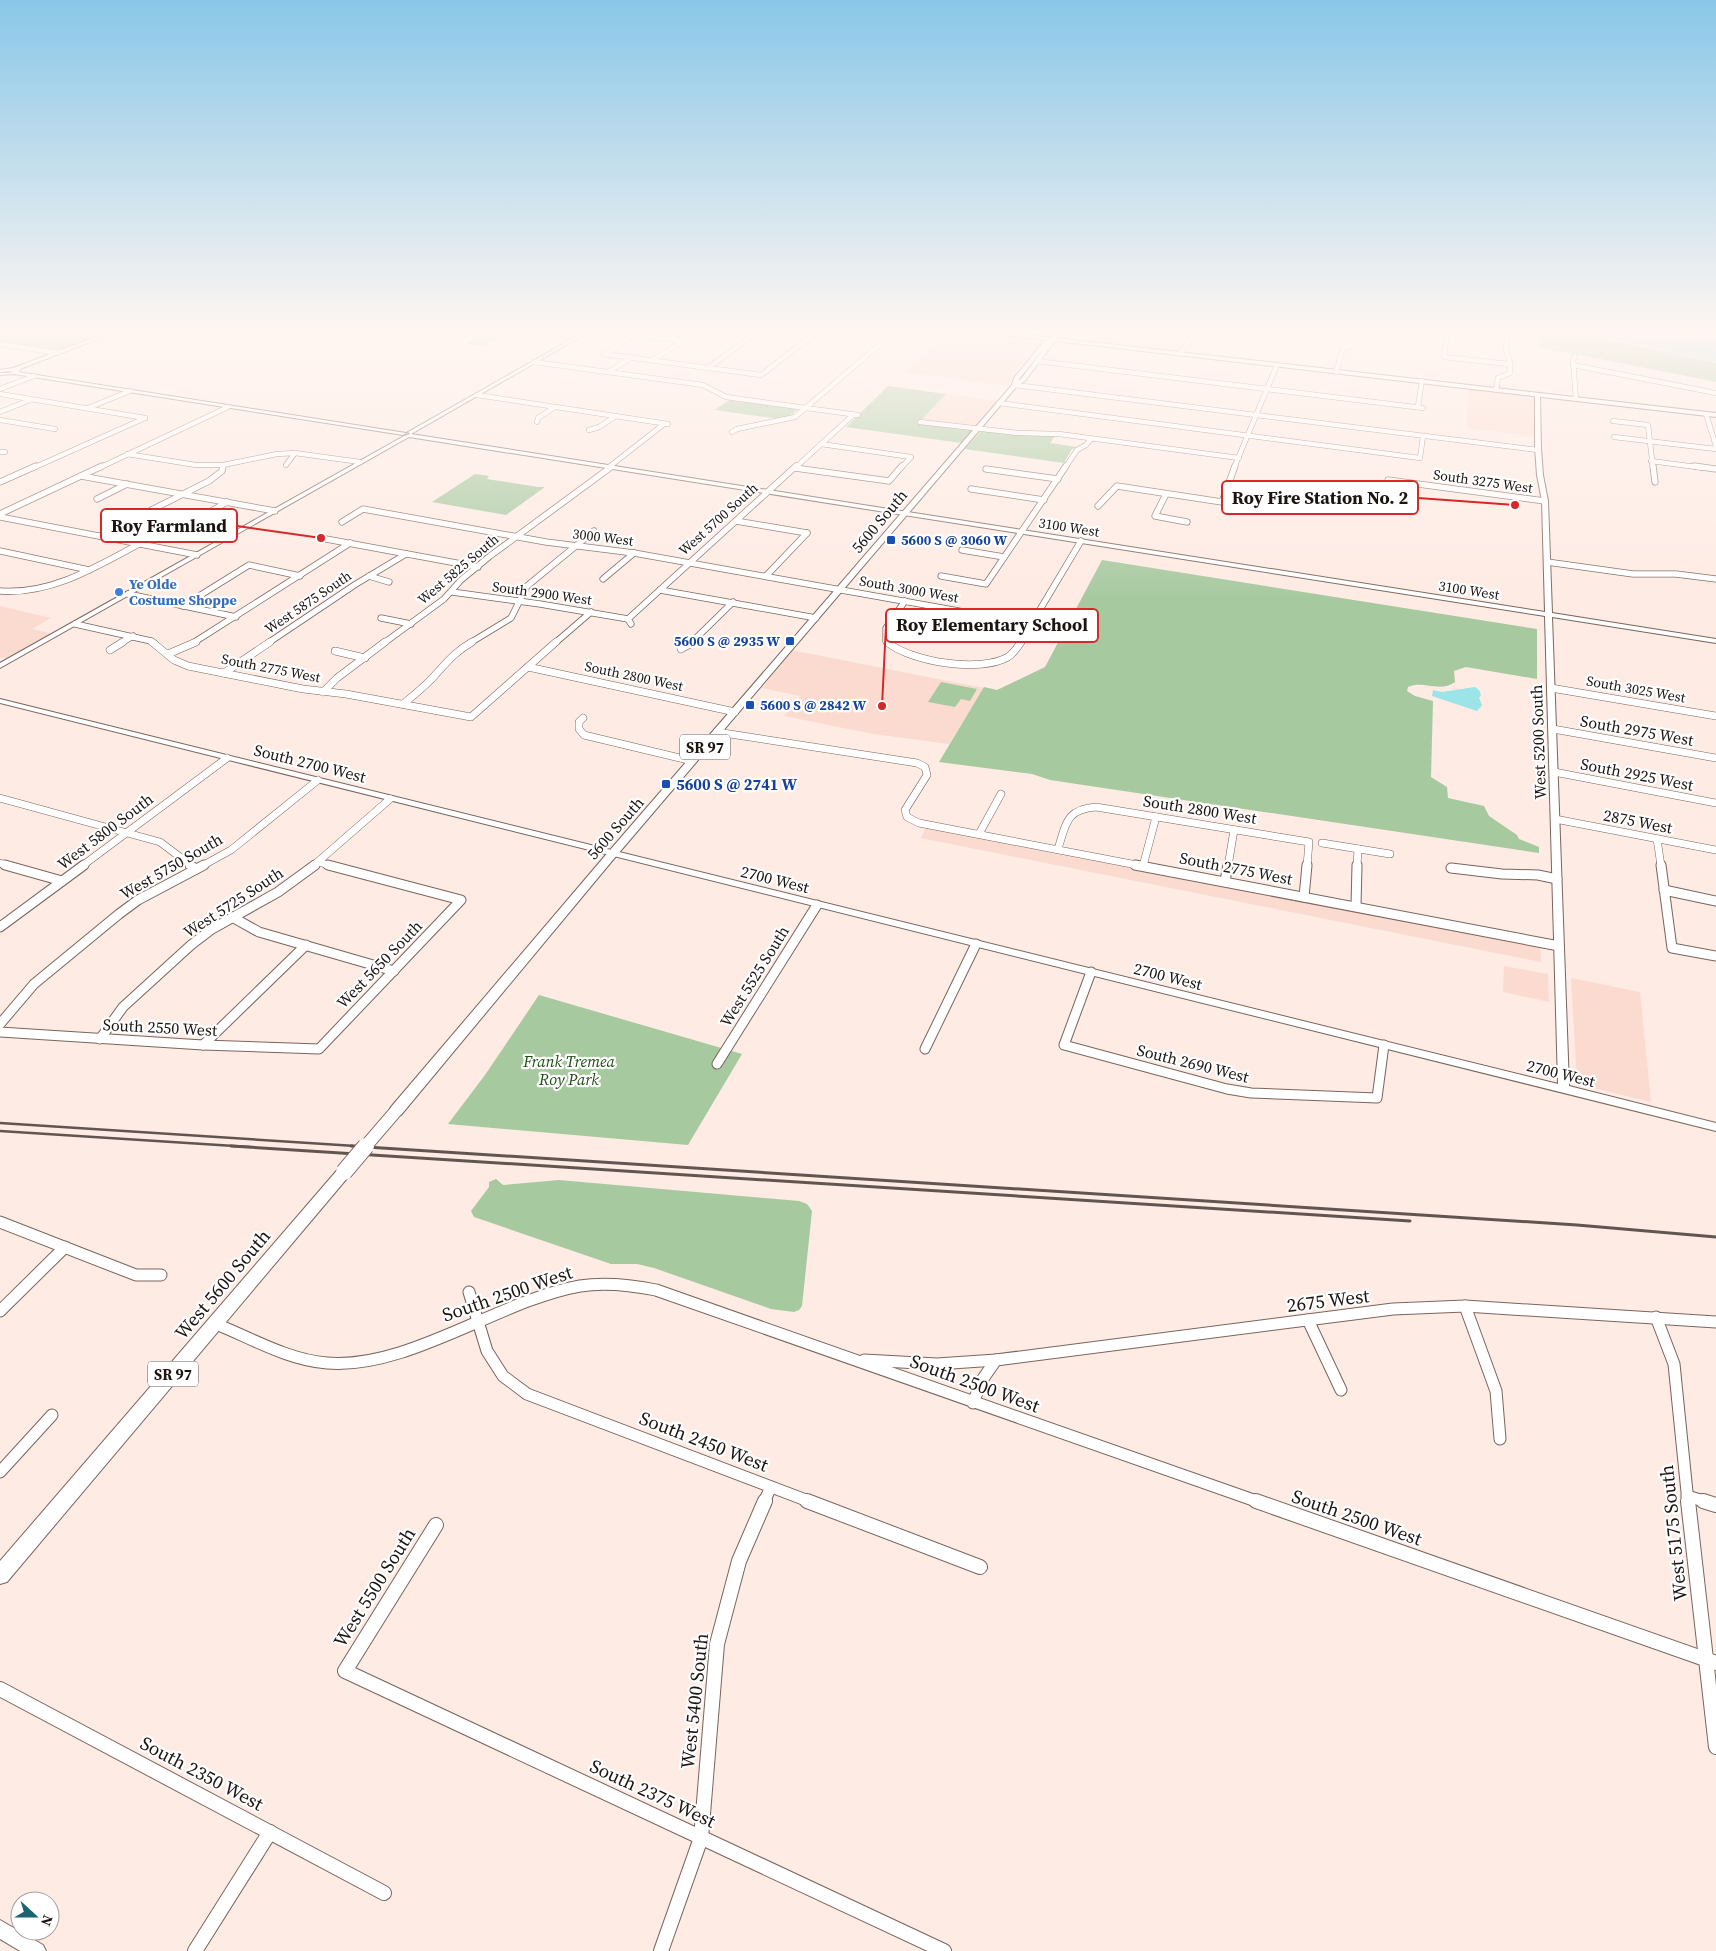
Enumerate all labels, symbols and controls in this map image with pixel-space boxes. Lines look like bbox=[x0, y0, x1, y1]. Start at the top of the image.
street label: South 3275 West bbox=[1432, 464, 1534, 498]
street label: West 5700 South bbox=[674, 478, 762, 560]
callout: Roy Fire Station No. 2 bbox=[1222, 481, 1418, 514]
street label: 5600 South bbox=[846, 484, 912, 557]
text: Roy Fire Station No. 2 bbox=[1232, 485, 1408, 510]
callout: Roy Farmland bbox=[101, 509, 237, 542]
street label: 3100 West bbox=[1037, 512, 1101, 542]
text: Roy Farmland bbox=[111, 513, 227, 538]
street label: 3000 West bbox=[571, 523, 635, 551]
street label: West 5825 South bbox=[413, 529, 503, 609]
place label: 5600 S @ 3060 W bbox=[901, 530, 1007, 550]
marker: 5600 S @ 3060 W bbox=[885, 534, 897, 546]
street label: West 5875 South bbox=[261, 566, 355, 638]
street label: South 3000 West bbox=[858, 570, 961, 608]
place label: Ye Olde Costume Shoppe bbox=[129, 574, 237, 610]
street label: 3100 West bbox=[1437, 575, 1501, 605]
street label: South 2900 West bbox=[491, 576, 593, 610]
marker: Ye Olde Costume Shoppe bbox=[113, 586, 125, 598]
callout: Roy Elementary School bbox=[886, 609, 1098, 642]
text: Roy Elementary School bbox=[896, 612, 1088, 637]
place label: 5600 S @ 2935 W bbox=[674, 631, 780, 651]
marker: 5600 S @ 2935 W bbox=[784, 635, 796, 647]
street label: South 2775 West bbox=[220, 649, 323, 687]
street label: South 2800 West bbox=[583, 656, 686, 696]
street label: South 3025 West bbox=[1585, 670, 1688, 708]
street label: West 5200 South bbox=[1525, 684, 1551, 800]
place label: 5600 S @ 2842 W bbox=[760, 695, 866, 715]
marker: 5600 S @ 2842 W bbox=[744, 699, 756, 711]
street label: South 2975 West bbox=[1579, 709, 1696, 751]
road number: SR 97 bbox=[680, 734, 730, 760]
street label: South 2700 West bbox=[252, 738, 369, 788]
street label: South 2925 West bbox=[1579, 752, 1696, 796]
place label: 5600 S @ 2741 W bbox=[676, 773, 798, 795]
marker: 5600 S @ 2741 W bbox=[660, 778, 672, 790]
street label: West 5800 South bbox=[52, 787, 158, 874]
street label: South 2800 West bbox=[1142, 789, 1259, 829]
street label: 5600 South bbox=[582, 792, 649, 864]
street label: 2875 West bbox=[1602, 804, 1675, 839]
street label: West 5750 South bbox=[116, 828, 227, 904]
street label: South 2775 West bbox=[1178, 846, 1295, 890]
street label: 2700 West bbox=[738, 860, 812, 898]
street label: West 5725 South bbox=[179, 861, 288, 943]
street label: West 5650 South bbox=[331, 915, 427, 1013]
street label: West 5525 South bbox=[714, 921, 794, 1031]
street label: 2700 West bbox=[1131, 957, 1205, 995]
street label: South 2550 West bbox=[102, 1013, 219, 1041]
street label: South 2690 West bbox=[1135, 1038, 1252, 1088]
park label: Frank Tremea Roy Park bbox=[522, 1050, 616, 1090]
street label: 2700 West bbox=[1524, 1054, 1598, 1092]
street label: West 5600 South bbox=[168, 1223, 276, 1345]
street label: South 2500 West bbox=[438, 1258, 576, 1327]
street label: 2675 West bbox=[1285, 1282, 1372, 1318]
street label: South 2500 West bbox=[907, 1348, 1044, 1419]
road number: SR 97 bbox=[148, 1362, 198, 1386]
street label: South 2450 West bbox=[636, 1405, 773, 1478]
street label: West 5175 South bbox=[1653, 1464, 1693, 1602]
street label: South 2500 West bbox=[1288, 1483, 1426, 1552]
street label: West 5500 South bbox=[327, 1522, 421, 1652]
street label: West 5400 South bbox=[674, 1632, 714, 1770]
street label: South 2350 West bbox=[136, 1730, 269, 1817]
street label: South 2375 West bbox=[586, 1752, 721, 1834]
north arrow bbox=[10, 1891, 60, 1941]
text: N bbox=[36, 1912, 58, 1929]

